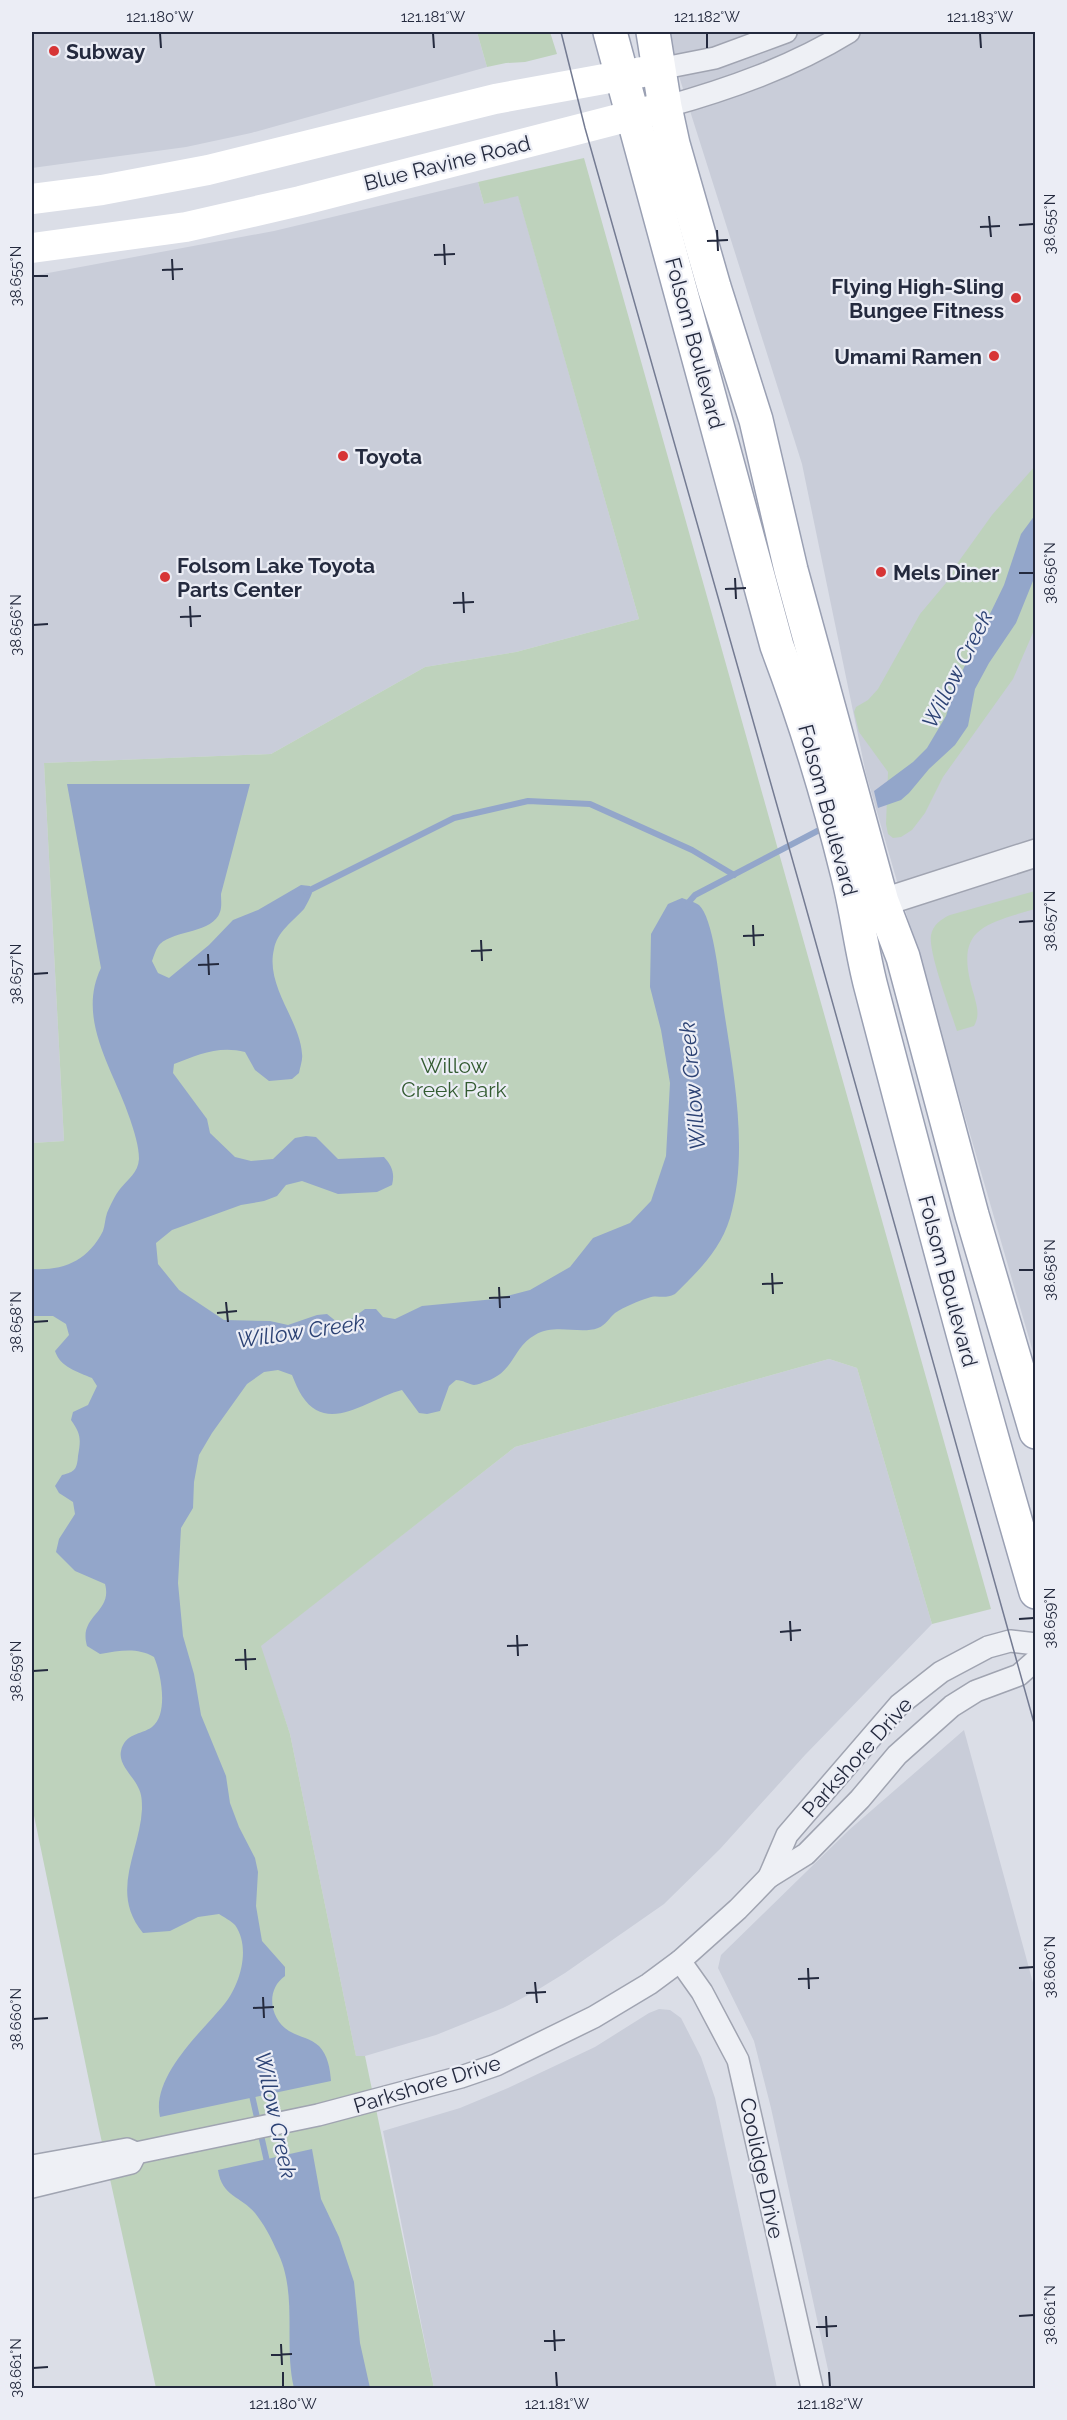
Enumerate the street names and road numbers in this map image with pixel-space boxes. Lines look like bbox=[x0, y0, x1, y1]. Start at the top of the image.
street label: Blue Ravine Road bbox=[361, 130, 533, 196]
street label: Folsom Boulevard bbox=[660, 255, 730, 431]
street label: Folsom Boulevard bbox=[793, 722, 863, 898]
street label: Folsom Boulevard bbox=[913, 1193, 983, 1369]
street label: Parkshore Drive bbox=[797, 1692, 917, 1822]
street label: Parkshore Drive bbox=[350, 2050, 504, 2118]
street label: Coolidge Drive bbox=[735, 2095, 789, 2241]

